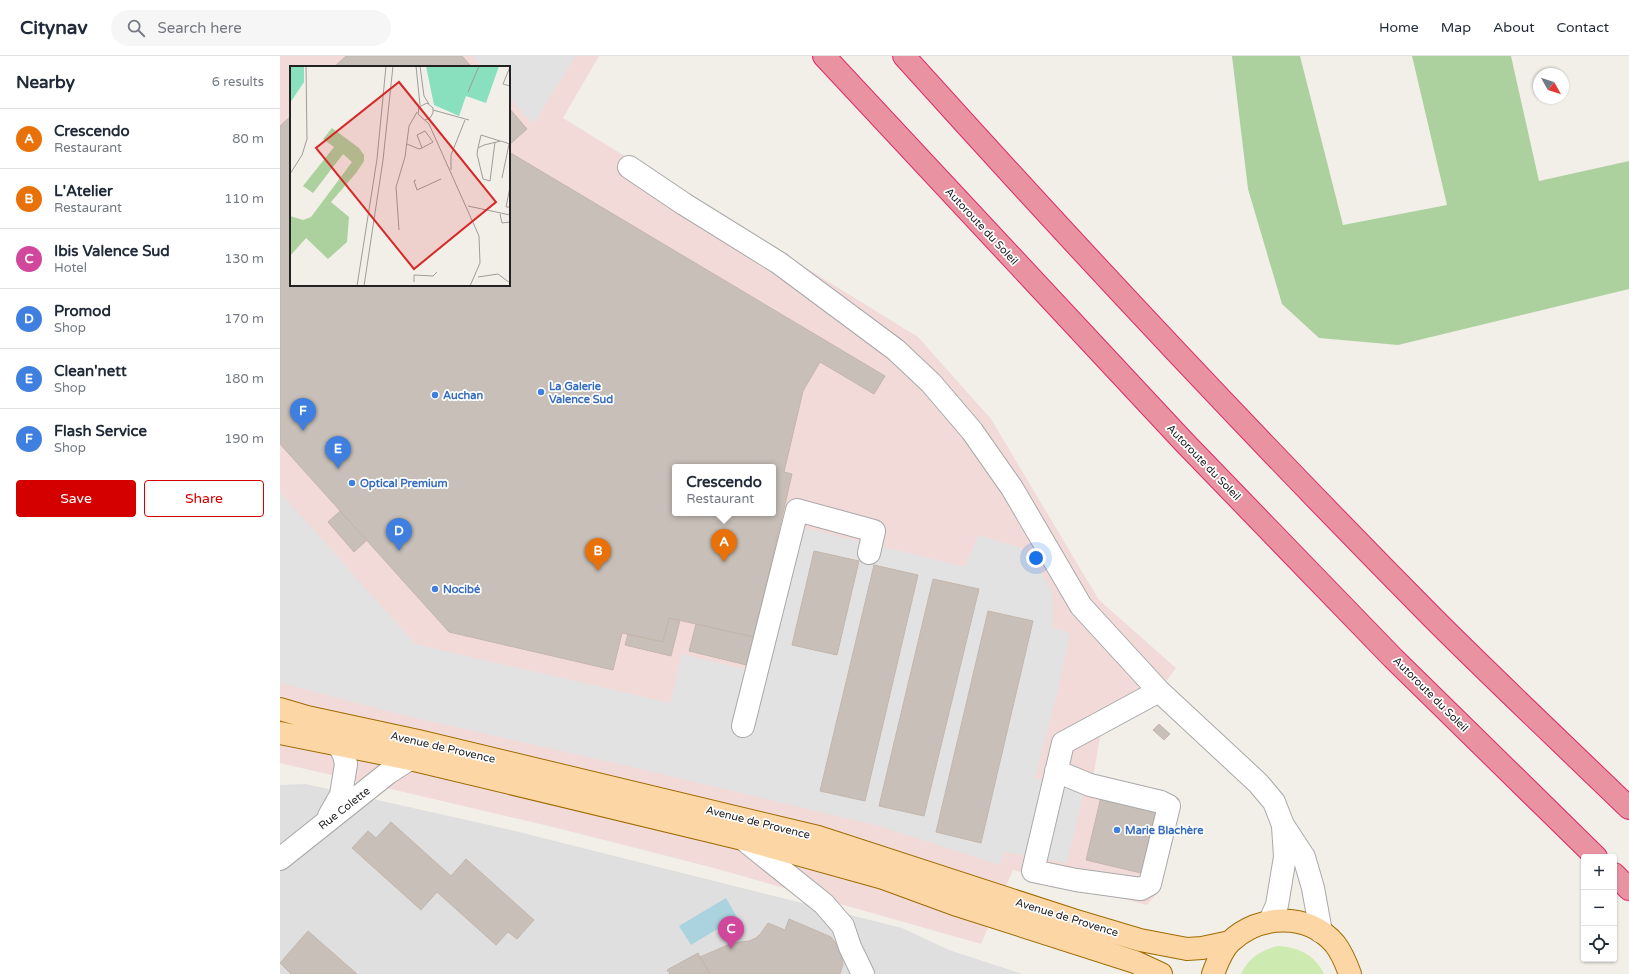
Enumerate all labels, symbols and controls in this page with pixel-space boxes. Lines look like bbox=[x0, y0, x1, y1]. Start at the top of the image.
search box bbox=[111, 10, 391, 46]
text: Citynav bbox=[20, 17, 87, 39]
icon: search bbox=[125, 17, 147, 39]
text: Search here bbox=[157, 19, 242, 37]
text: Home bbox=[1379, 19, 1419, 36]
text: Map bbox=[1441, 19, 1471, 36]
text: About bbox=[1493, 19, 1535, 36]
text: Contact bbox=[1557, 19, 1609, 36]
inset map bbox=[290, 66, 510, 286]
north arrow bbox=[1533, 68, 1569, 104]
text: Nearby bbox=[16, 72, 75, 93]
text: 6 results bbox=[212, 74, 264, 90]
text: Crescendo bbox=[54, 122, 130, 140]
text: A bbox=[24, 131, 34, 147]
text: 80 m bbox=[232, 131, 264, 147]
text: Restaurant bbox=[54, 140, 122, 156]
text: L'Atelier bbox=[54, 182, 113, 200]
street label: Autoroute du Soleil bbox=[943, 185, 1021, 268]
text: B bbox=[24, 191, 34, 207]
text: 110 m bbox=[224, 191, 264, 207]
text: Restaurant bbox=[54, 200, 122, 216]
text: Ibis Valence Sud bbox=[54, 242, 170, 260]
text: C bbox=[24, 251, 34, 267]
text: 130 m bbox=[224, 251, 264, 267]
text: Hotel bbox=[54, 260, 87, 276]
text: Promod bbox=[54, 302, 111, 320]
text: D bbox=[24, 311, 34, 327]
text: 170 m bbox=[224, 311, 264, 327]
text: Shop bbox=[54, 320, 86, 336]
text: Clean'nett bbox=[54, 362, 127, 380]
text: E bbox=[25, 371, 33, 387]
text: 180 m bbox=[224, 371, 264, 387]
text: Shop bbox=[54, 380, 86, 396]
place label: La Galerie Valence Sud bbox=[549, 380, 613, 406]
marker: La Galerie Valence Sud bbox=[536, 387, 546, 397]
place label: Auchan bbox=[443, 389, 483, 402]
marker: Auchan bbox=[430, 390, 440, 400]
pin: F bbox=[290, 398, 316, 431]
text: Flash Service bbox=[54, 422, 147, 440]
street label: Autoroute du Soleil bbox=[1164, 422, 1243, 503]
text: F bbox=[25, 431, 33, 447]
text: 190 m bbox=[224, 431, 264, 447]
pin: E bbox=[325, 436, 351, 469]
text: Shop bbox=[54, 440, 86, 456]
popup bbox=[672, 464, 776, 516]
text: Crescendo bbox=[686, 473, 762, 491]
place label: Optical Premium bbox=[360, 477, 448, 491]
marker: Optical Premium bbox=[347, 478, 357, 488]
button: Save bbox=[16, 480, 136, 517]
button: Share bbox=[144, 480, 264, 517]
text: Restaurant bbox=[686, 491, 754, 507]
pin: D bbox=[386, 518, 412, 551]
pin: A bbox=[711, 529, 737, 562]
pin: B bbox=[585, 538, 611, 571]
your location bbox=[1026, 548, 1046, 568]
place label: Nocibé bbox=[443, 583, 481, 596]
marker: Nocibé bbox=[430, 584, 440, 594]
street label: Autoroute du Soleil bbox=[1390, 654, 1471, 735]
street label: Avenue de Provence bbox=[389, 729, 496, 766]
street label: Rue Colette bbox=[316, 784, 372, 832]
street label: Avenue de Provence bbox=[704, 803, 811, 842]
place label: Marie Blachère bbox=[1125, 824, 1204, 837]
marker: Marie Blachère bbox=[1112, 825, 1122, 835]
map controls bbox=[1581, 854, 1617, 962]
button: + bbox=[1581, 854, 1617, 890]
button: − bbox=[1581, 890, 1617, 926]
street label: Avenue de Provence bbox=[1014, 896, 1120, 939]
pin: C bbox=[718, 916, 744, 949]
button: locate bbox=[1581, 926, 1617, 962]

